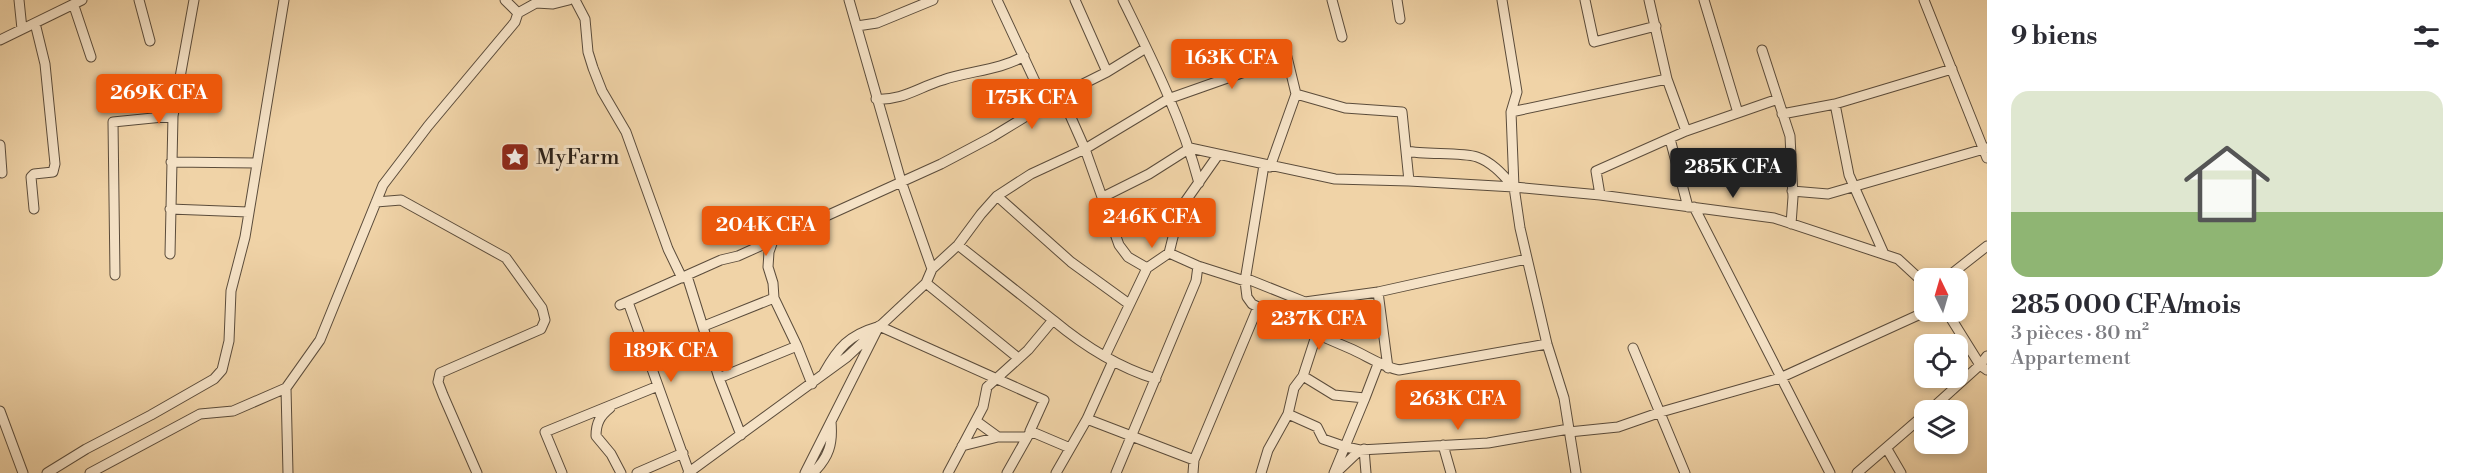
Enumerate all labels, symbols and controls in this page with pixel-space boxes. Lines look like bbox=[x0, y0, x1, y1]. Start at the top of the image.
text: 9 biens bbox=[2011, 20, 2097, 52]
icon: filters bbox=[2410, 20, 2443, 53]
pin: 163K CFA bbox=[1170, 39, 1294, 90]
text: 163K CFA bbox=[1185, 46, 1279, 71]
pin: 269K CFA bbox=[97, 74, 221, 125]
pin: 175K CFA bbox=[970, 79, 1094, 130]
text: 269K CFA bbox=[110, 81, 208, 106]
text: 175K CFA bbox=[986, 86, 1078, 111]
icon: home bbox=[2173, 130, 2281, 238]
place icon: MyFarm bbox=[499, 141, 531, 173]
place label: MyFarm bbox=[536, 144, 620, 171]
pin: 285K CFA bbox=[1671, 148, 1795, 199]
text: 285K CFA bbox=[1684, 155, 1782, 180]
pin: 246K CFA bbox=[1090, 198, 1214, 249]
text: 246K CFA bbox=[1103, 205, 1201, 230]
pin: 204K CFA bbox=[704, 206, 828, 257]
text: 204K CFA bbox=[716, 213, 816, 238]
north arrow bbox=[1914, 268, 1968, 322]
map controls bbox=[1914, 268, 1968, 454]
text: 285 000 CFA/mois bbox=[2011, 289, 2241, 321]
pin: 237K CFA bbox=[1257, 300, 1381, 351]
text: 237K CFA bbox=[1271, 307, 1367, 332]
text: 3 pièces · 80 m² bbox=[2011, 321, 2149, 346]
pin: 189K CFA bbox=[609, 332, 733, 383]
button: locate bbox=[1914, 334, 1968, 388]
text: 189K CFA bbox=[624, 339, 718, 364]
text: Appartement bbox=[2011, 346, 2131, 371]
pin: 263K CFA bbox=[1396, 380, 1520, 431]
text: 263K CFA bbox=[1409, 387, 1507, 412]
button: layers bbox=[1914, 400, 1968, 454]

